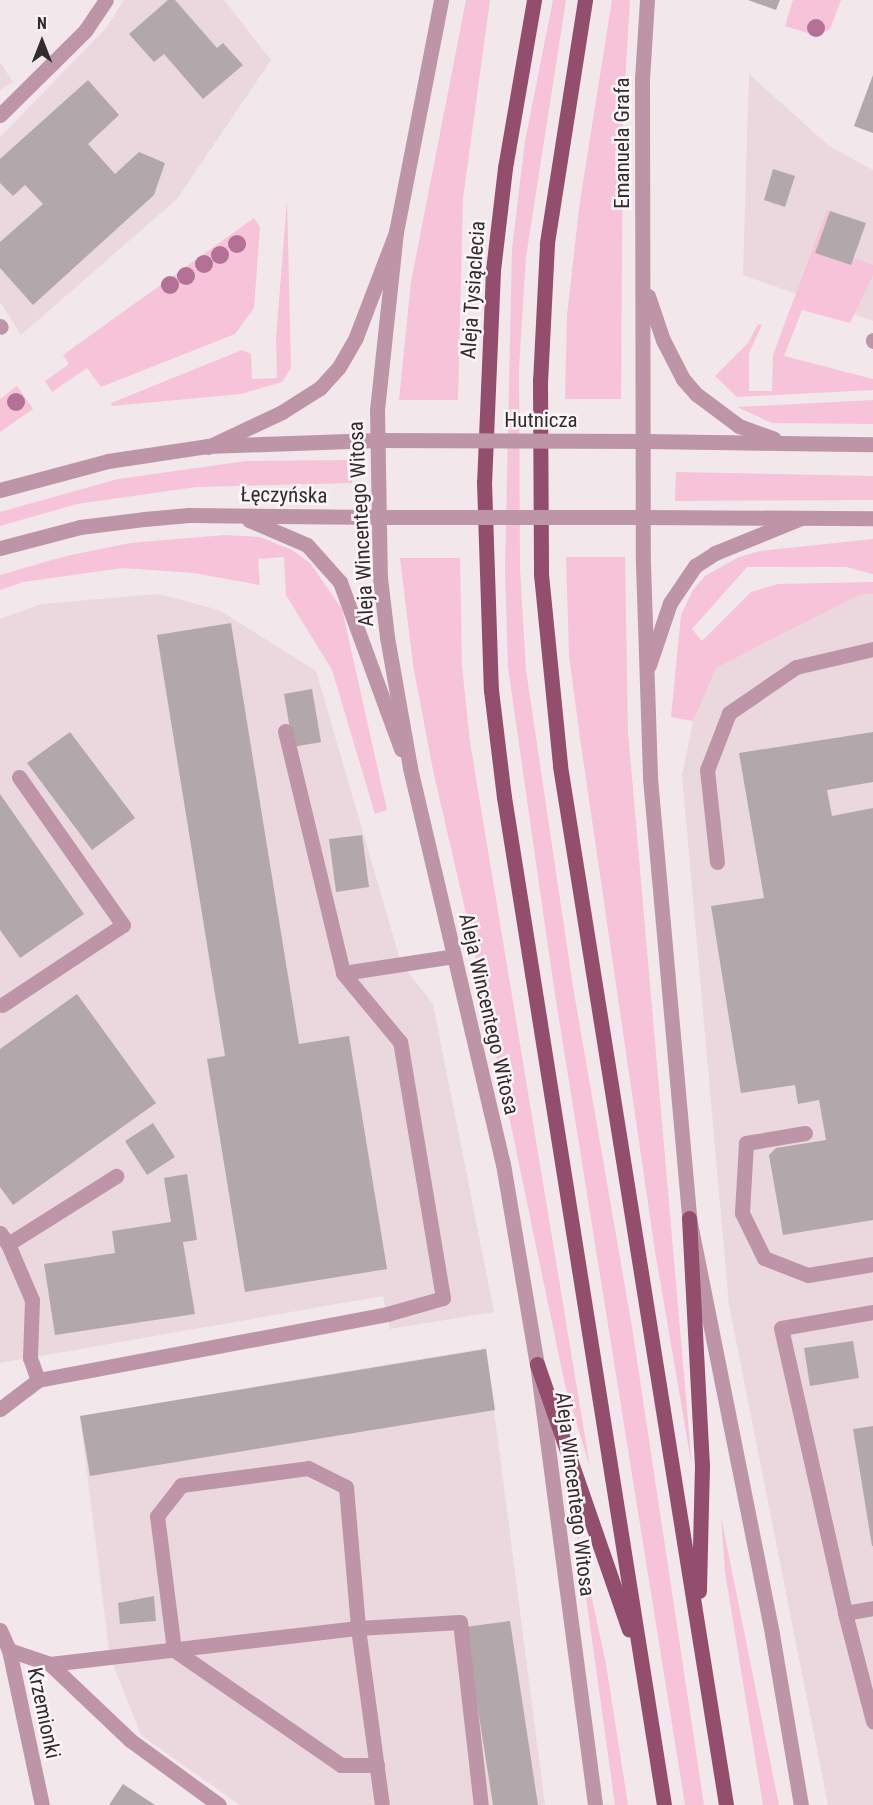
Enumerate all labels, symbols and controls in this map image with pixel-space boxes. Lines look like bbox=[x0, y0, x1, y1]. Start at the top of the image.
north arrow bbox=[12, 12, 72, 72]
text: N bbox=[37, 14, 47, 33]
street label: Emanuela Grafa bbox=[609, 77, 635, 209]
street label: Aleja Tysiąclecia bbox=[456, 220, 490, 360]
street label: Hutnicza bbox=[504, 407, 578, 433]
street label: Aleja Wincentego Witosa bbox=[343, 421, 379, 627]
street label: Łęczyńska bbox=[240, 482, 328, 508]
street label: Aleja Wincentego Witosa bbox=[454, 911, 524, 1117]
street label: Aleja Wincentego Witosa bbox=[550, 1390, 600, 1598]
street label: Krzemionki bbox=[22, 1665, 66, 1761]

